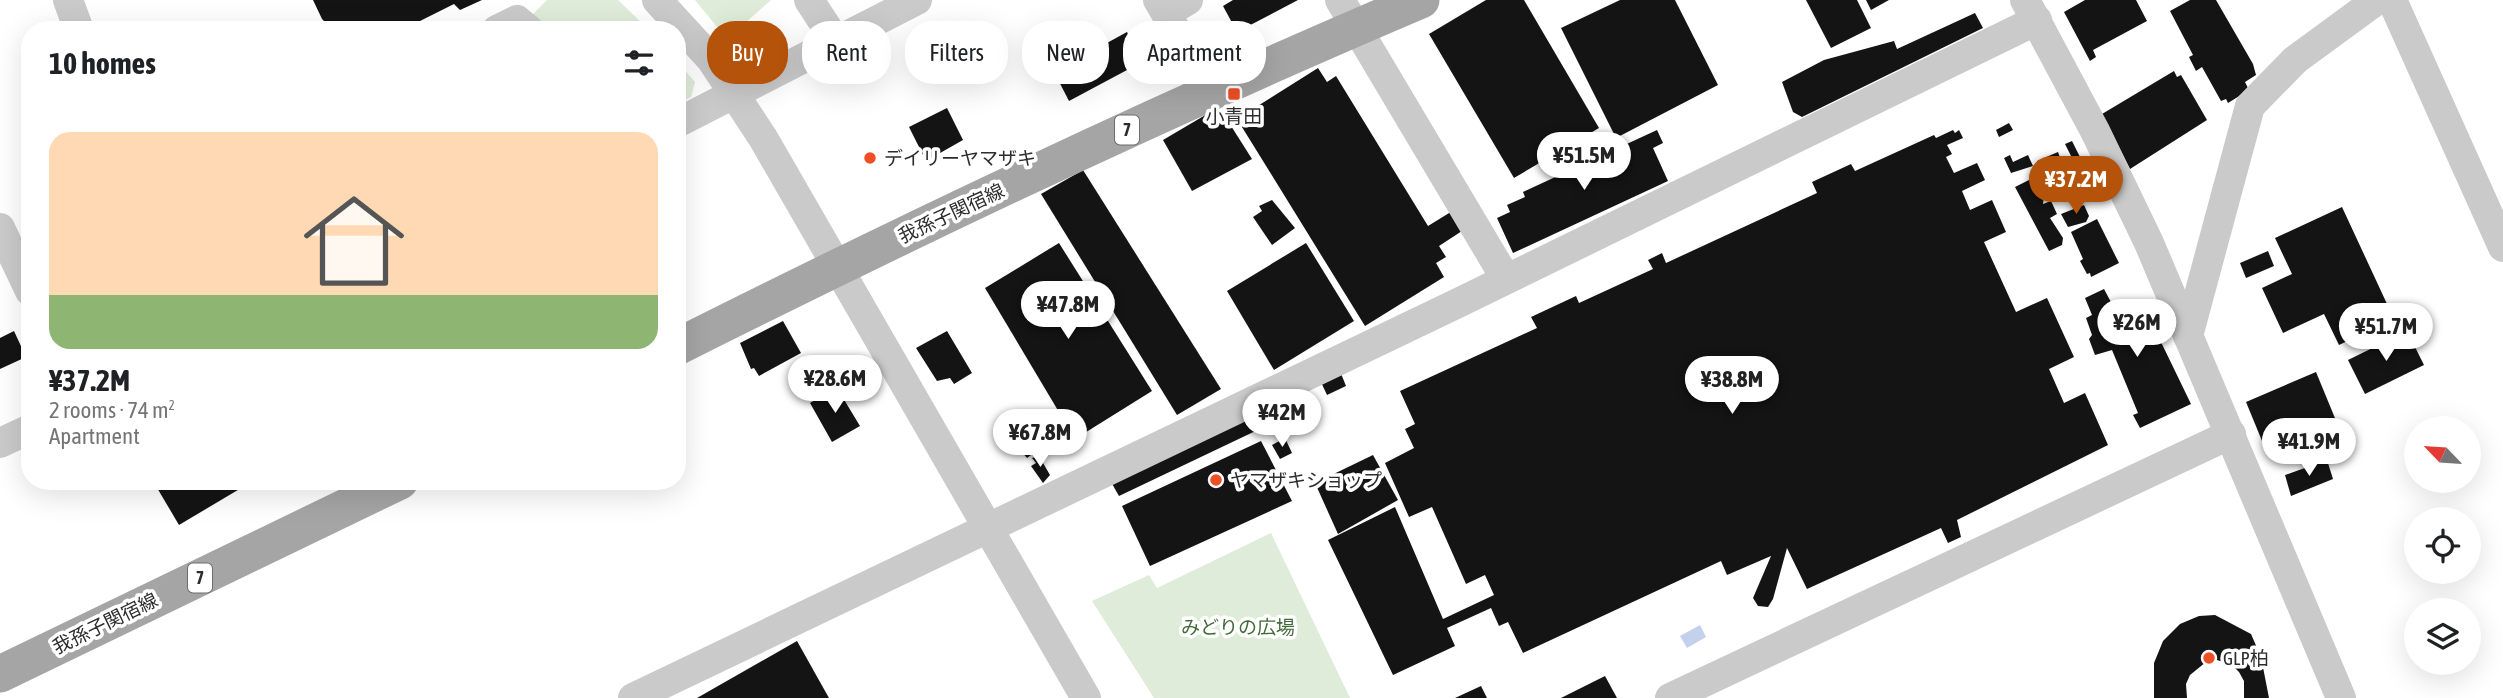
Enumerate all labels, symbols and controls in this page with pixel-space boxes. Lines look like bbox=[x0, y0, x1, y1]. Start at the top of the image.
chip: Buy bbox=[707, 21, 788, 84]
chip: Rent bbox=[802, 21, 891, 84]
chip: Filters bbox=[905, 21, 1008, 84]
chip: New bbox=[1022, 21, 1109, 84]
chip: Apartment bbox=[1123, 21, 1266, 84]
icon: filters bbox=[620, 44, 658, 82]
text: 10 homes bbox=[49, 46, 156, 80]
marker: 小青田 bbox=[1226, 86, 1242, 102]
place label: 小青田 bbox=[1205, 105, 1263, 127]
road number: 7 bbox=[1115, 116, 1139, 145]
pin: ¥51.5M bbox=[1527, 132, 1641, 192]
text: ¥51.5M bbox=[1553, 142, 1615, 168]
place label: デイリーヤマザキ bbox=[884, 147, 1036, 169]
marker: デイリーヤマザキ bbox=[862, 150, 878, 166]
pin: ¥37.2M bbox=[2019, 156, 2133, 216]
text: ¥37.2M bbox=[2045, 166, 2107, 192]
icon: home bbox=[291, 178, 417, 304]
street label: 我孫子関宿線 bbox=[895, 179, 1007, 247]
pin: ¥47.8M bbox=[1011, 282, 1125, 341]
text: ¥47.8M bbox=[1037, 291, 1099, 317]
pin: ¥26M bbox=[2096, 300, 2178, 359]
pin: ¥51.7M bbox=[2329, 304, 2443, 363]
text: ¥26M bbox=[2113, 309, 2161, 335]
text: ¥51.7M bbox=[2355, 313, 2417, 339]
pin: ¥28.6M bbox=[778, 356, 892, 415]
pin: ¥38.8M bbox=[1675, 356, 1789, 416]
text: ¥37.2M bbox=[49, 363, 130, 397]
text: ¥28.6M bbox=[804, 365, 866, 391]
text: ¥38.8M bbox=[1701, 366, 1763, 392]
pin: ¥42M bbox=[1241, 390, 1323, 449]
text: 2 rooms · 74 m² bbox=[49, 397, 175, 423]
text: ¥42M bbox=[1258, 399, 1306, 425]
pin: ¥67.8M bbox=[983, 410, 1097, 469]
north arrow bbox=[2404, 416, 2482, 494]
map controls bbox=[2404, 416, 2481, 675]
text: ¥67.8M bbox=[1009, 419, 1071, 445]
pin: ¥41.9M bbox=[2252, 419, 2366, 478]
text: Apartment bbox=[49, 423, 140, 449]
text: ¥41.9M bbox=[2278, 428, 2340, 454]
place label: ヤマザキショップ bbox=[1230, 469, 1382, 491]
marker: ヤマザキショップ bbox=[1208, 472, 1224, 488]
button: locate bbox=[2404, 507, 2481, 584]
road number: 7 bbox=[188, 564, 212, 592]
street label: 我孫子関宿線 bbox=[49, 588, 161, 658]
button: layers bbox=[2404, 598, 2481, 675]
park label: みどりの広場 bbox=[1181, 616, 1295, 638]
place label: GLP柏 bbox=[2223, 647, 2269, 669]
marker: GLP柏 bbox=[2201, 650, 2217, 666]

